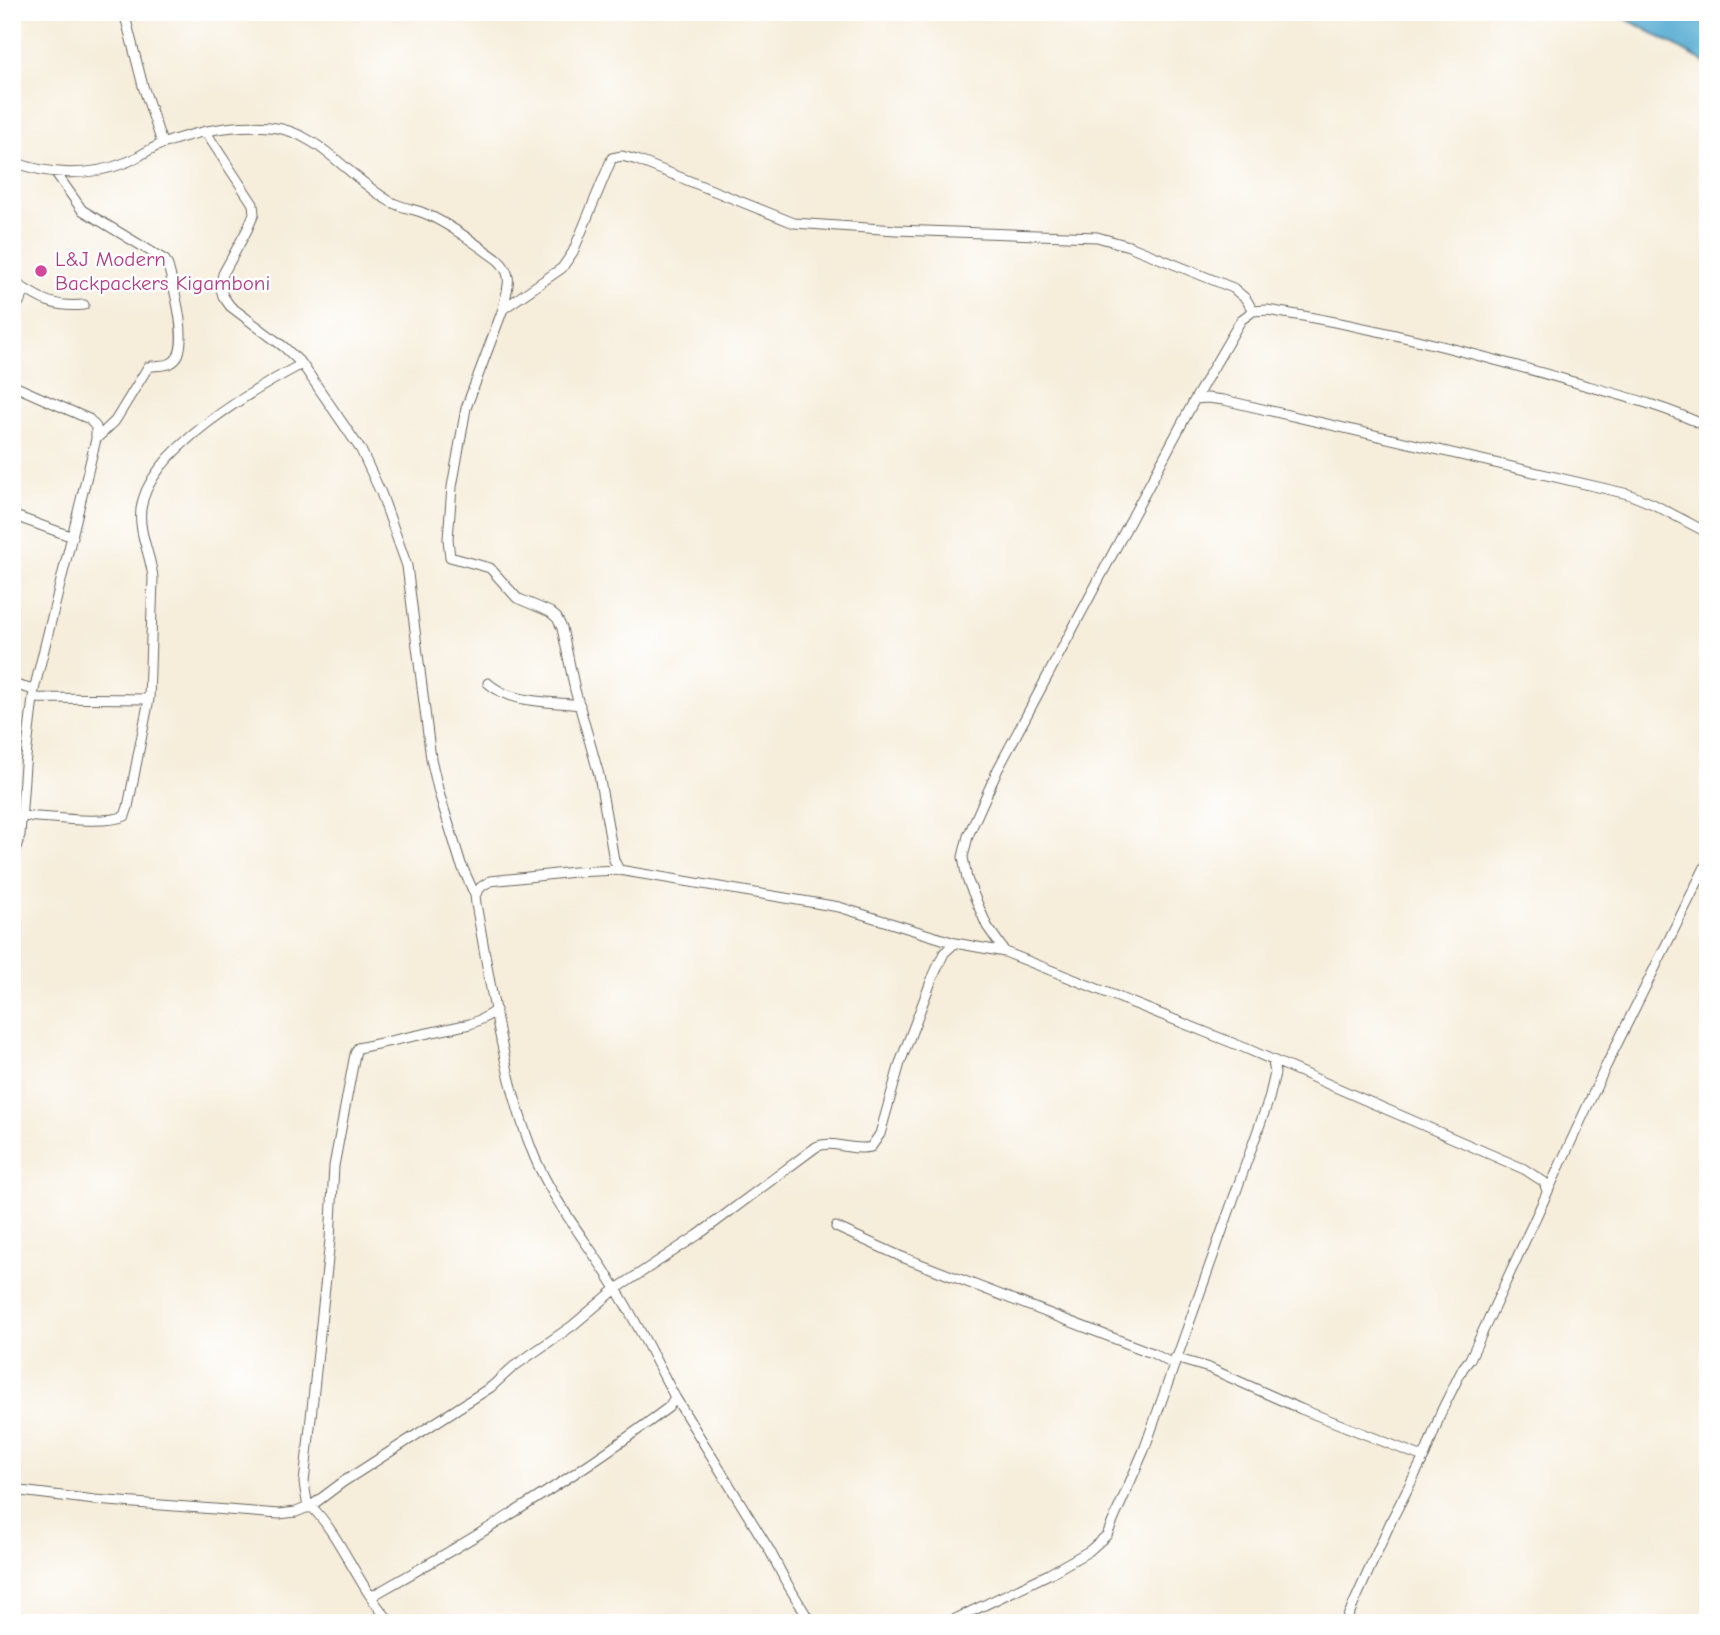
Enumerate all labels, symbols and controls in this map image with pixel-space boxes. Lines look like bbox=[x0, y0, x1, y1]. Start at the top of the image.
place label: L&J Modern Backpackers Kigamboni bbox=[55, 247, 270, 295]
marker: L&J Modern Backpackers Kigamboni bbox=[33, 263, 49, 279]

